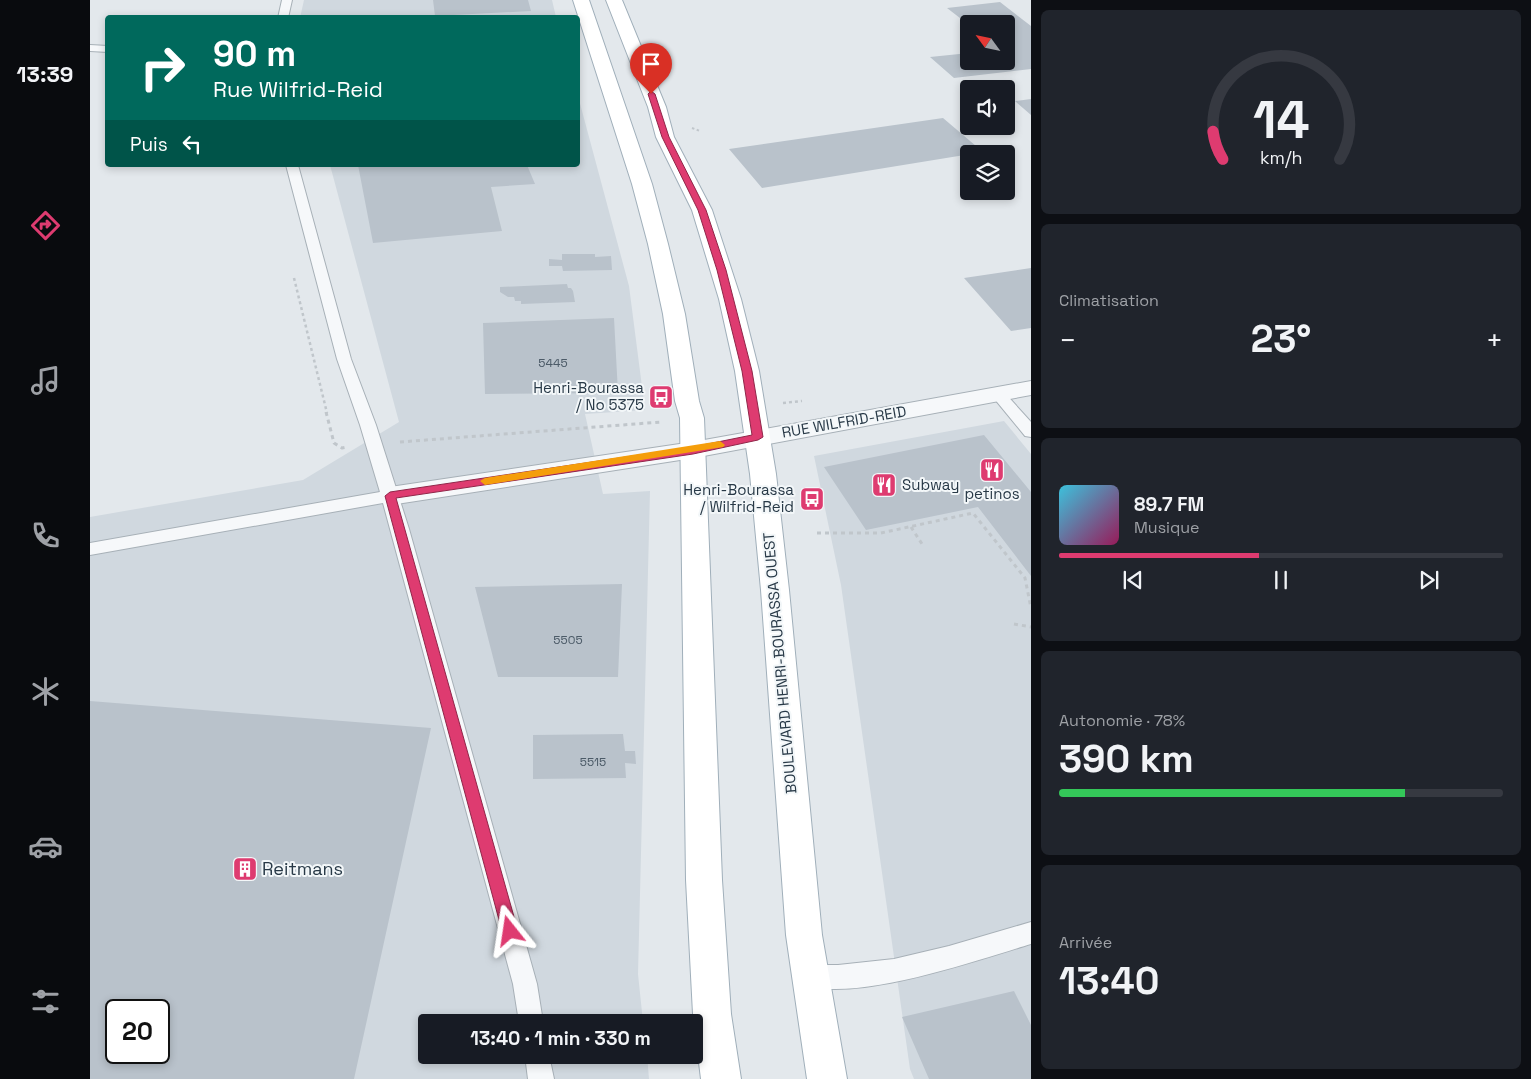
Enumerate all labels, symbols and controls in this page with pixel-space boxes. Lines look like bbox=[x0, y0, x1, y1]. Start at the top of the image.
north arrow bbox=[960, 15, 1015, 70]
map controls bbox=[960, 15, 1015, 200]
text: 90 m bbox=[213, 32, 296, 76]
icon: right bbox=[130, 35, 195, 100]
pin bbox=[630, 43, 672, 94]
icon: arrive bbox=[637, 50, 665, 78]
text: 13:39 bbox=[17, 60, 73, 88]
text: Rue Wilfrid-Reid bbox=[213, 75, 383, 103]
button: sound bbox=[960, 80, 1015, 135]
text: 14 bbox=[1253, 87, 1309, 153]
icon: left bbox=[178, 130, 206, 158]
text: Puis bbox=[130, 132, 168, 157]
button: layers bbox=[960, 145, 1015, 200]
text: km/h bbox=[1260, 146, 1302, 169]
icon: directions bbox=[28, 208, 63, 243]
text: Climatisation bbox=[1059, 290, 1159, 311]
text: 23° bbox=[1251, 315, 1311, 363]
text: − bbox=[1059, 322, 1076, 358]
text: + bbox=[1486, 322, 1503, 358]
house number: 5445 bbox=[538, 355, 568, 371]
icon: music bbox=[28, 363, 63, 398]
place label: Henri-Bourassa / No 5375 bbox=[533, 378, 644, 414]
bus stop icon: Henri-Bourassa / No 5375 bbox=[648, 384, 674, 410]
street label: RUE WILFRID-REID bbox=[780, 401, 908, 442]
restaurant icon: petinos bbox=[979, 457, 1005, 483]
restaurant icon: Subway bbox=[871, 472, 897, 498]
place label: Subway bbox=[902, 475, 959, 494]
place label: Henri-Bourassa / Wilfrid-Reid bbox=[683, 480, 794, 516]
place label: petinos bbox=[964, 484, 1020, 503]
bus stop icon: Henri-Bourassa / Wilfrid-Reid bbox=[799, 486, 825, 512]
text: 89.7 FM bbox=[1134, 492, 1204, 517]
text: Musique bbox=[1134, 517, 1200, 538]
icon: phone bbox=[28, 518, 63, 553]
street label: BOULEVARD HENRI-BOURASSA OUEST bbox=[759, 531, 800, 795]
icon: previous bbox=[1119, 566, 1147, 594]
icon: pause bbox=[1267, 566, 1295, 594]
icon: next bbox=[1415, 566, 1443, 594]
house number: 5505 bbox=[553, 632, 583, 648]
icon: climate bbox=[28, 674, 63, 709]
text: Autonomie · 78% bbox=[1059, 710, 1185, 731]
text: 390 km bbox=[1059, 735, 1194, 783]
house number: 5515 bbox=[580, 754, 606, 770]
icon: car bbox=[28, 829, 63, 864]
building icon: Reitmans bbox=[232, 856, 258, 882]
place label: Reitmans bbox=[262, 857, 343, 880]
position arrow bbox=[483, 904, 535, 956]
text: Arrivée bbox=[1059, 932, 1112, 953]
text: 13:40 bbox=[1059, 957, 1159, 1005]
icon: filters bbox=[28, 984, 63, 1019]
speed limit sign: 20 bbox=[105, 999, 170, 1064]
text: 13:40 · 1 min · 330 m bbox=[470, 1026, 651, 1051]

